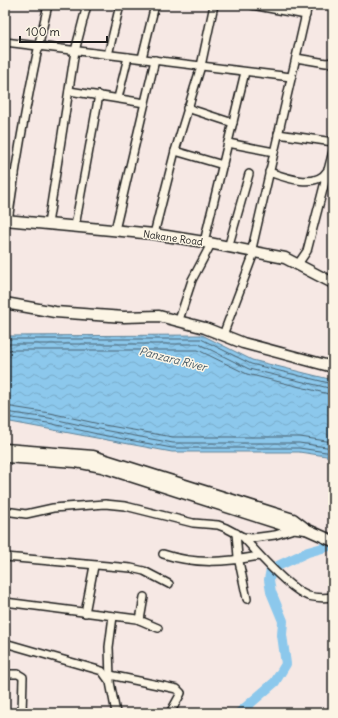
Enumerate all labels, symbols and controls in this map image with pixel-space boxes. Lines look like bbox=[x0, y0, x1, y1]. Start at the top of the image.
scale bar bbox=[20, 18, 107, 44]
text: 100 m bbox=[26, 24, 60, 39]
street label: Nakane Road bbox=[142, 227, 204, 249]
water label: Panzara River bbox=[138, 344, 210, 374]

